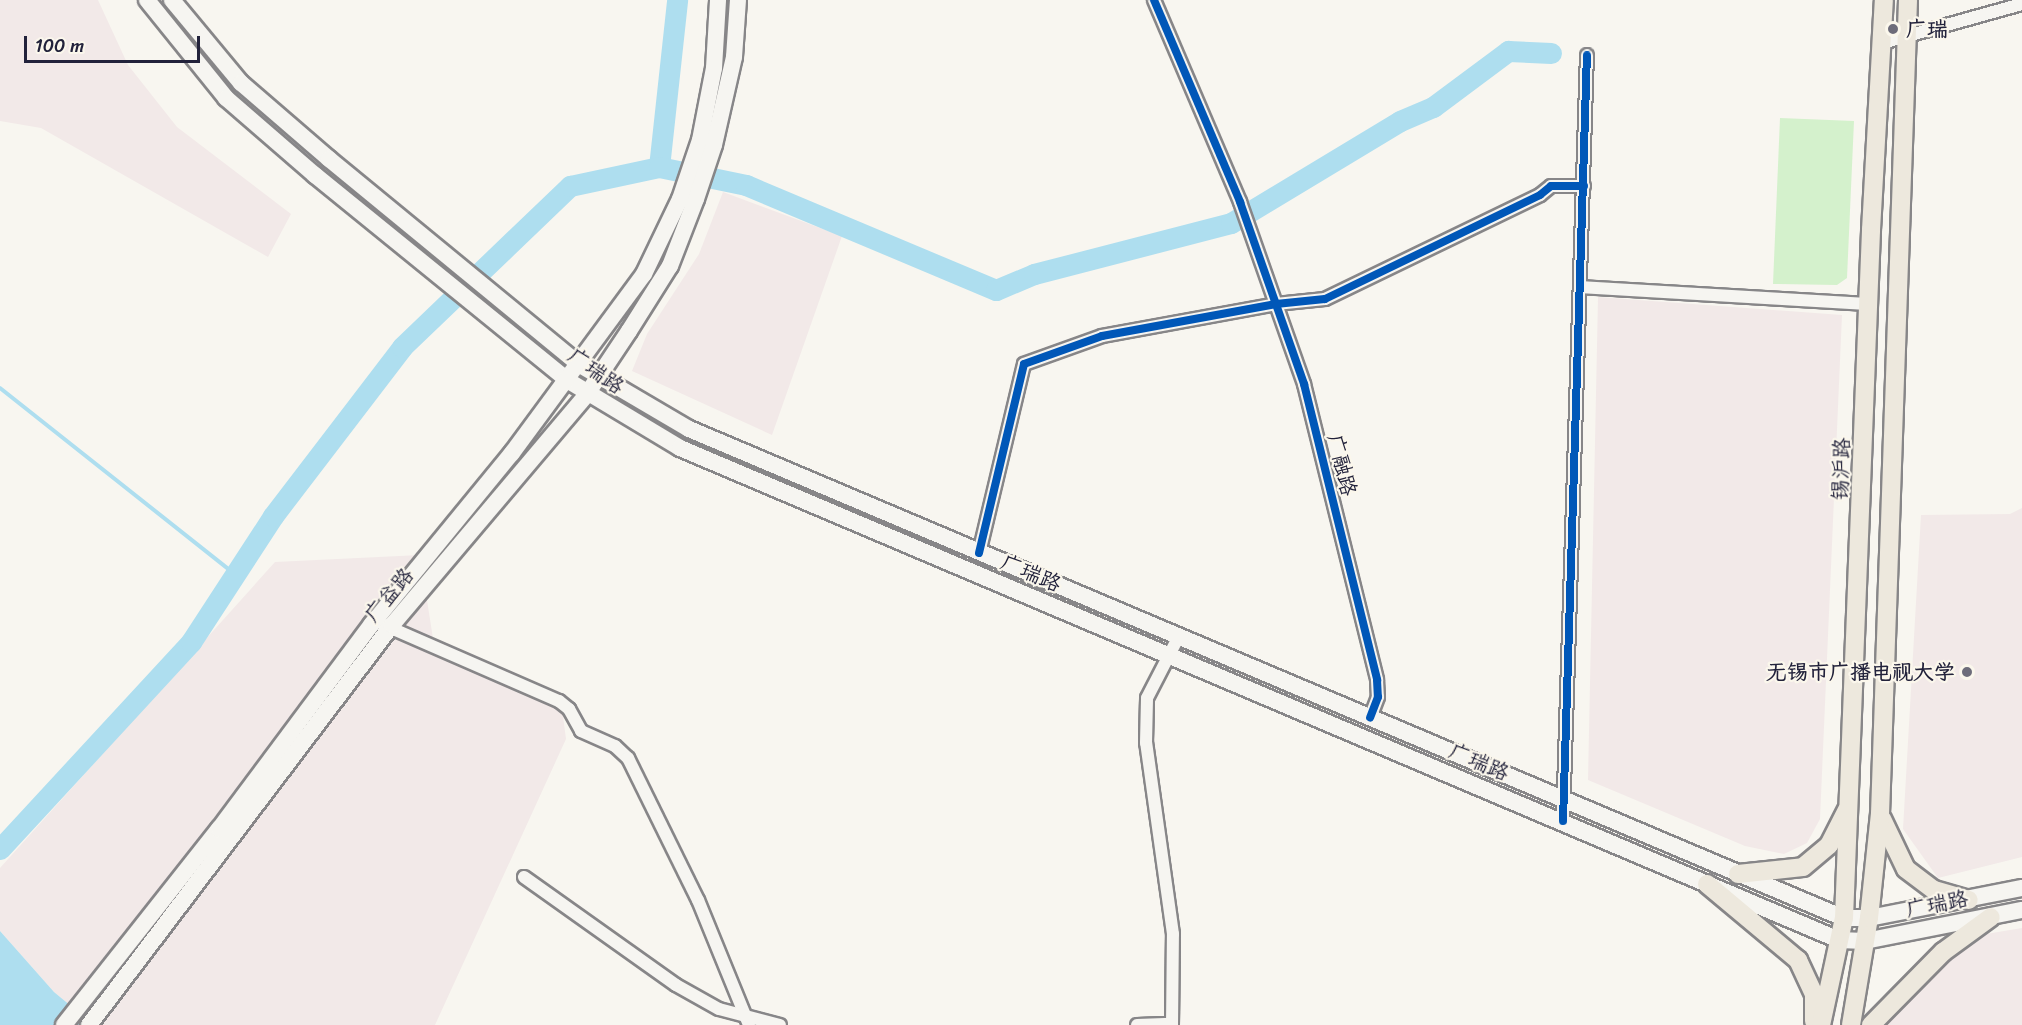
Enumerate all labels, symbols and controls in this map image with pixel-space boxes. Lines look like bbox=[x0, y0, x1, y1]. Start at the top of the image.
place label: 广瑞 bbox=[1906, 16, 1948, 42]
marker: 广瑞 bbox=[1884, 20, 1902, 38]
scale bar bbox=[27, 24, 202, 62]
text: 100 m bbox=[35, 30, 84, 62]
street label: 广瑞路 bbox=[563, 343, 629, 399]
street label: 广融路 bbox=[1322, 431, 1362, 499]
street label: 锡沪路 bbox=[1827, 437, 1855, 501]
street label: 广瑞路 bbox=[997, 549, 1065, 597]
street label: 广益路 bbox=[359, 563, 419, 627]
place label: 无锡市广播电视大学 bbox=[1766, 659, 1955, 685]
marker: 无锡市广播电视大学 bbox=[1960, 665, 1974, 679]
street label: 广瑞路 bbox=[1445, 738, 1513, 786]
street label: 广瑞路 bbox=[1904, 886, 1970, 922]

